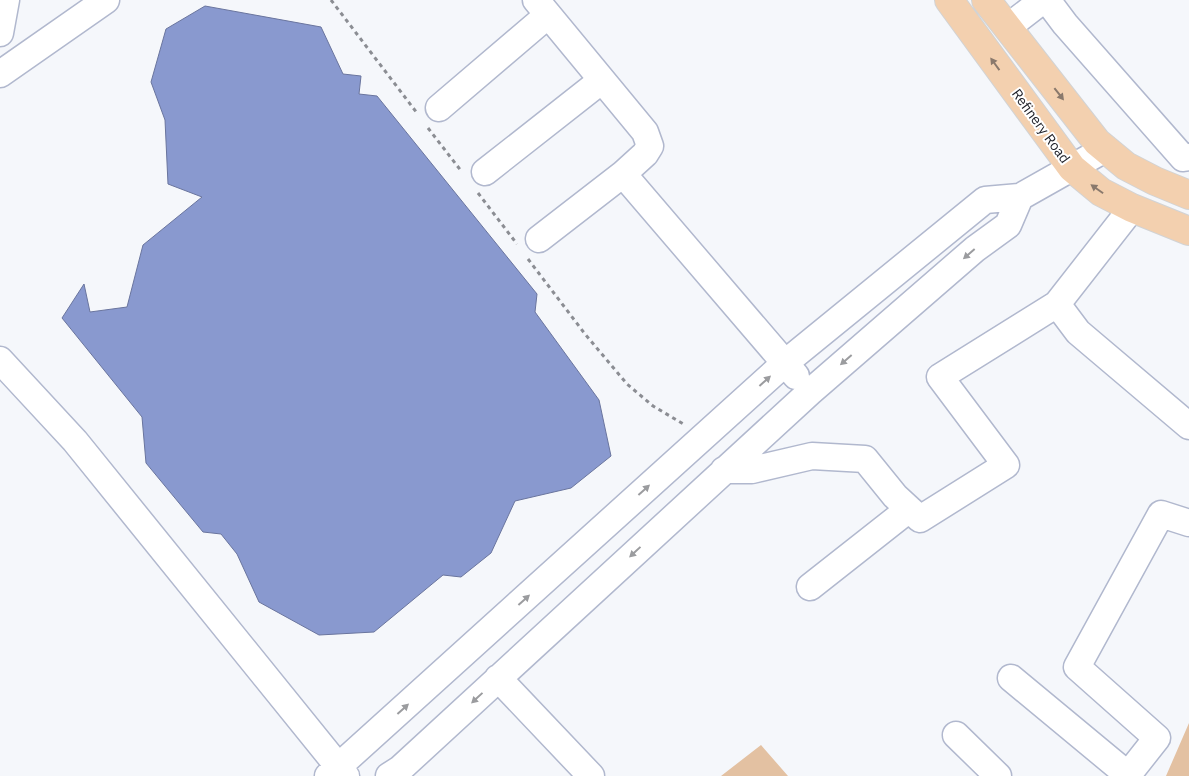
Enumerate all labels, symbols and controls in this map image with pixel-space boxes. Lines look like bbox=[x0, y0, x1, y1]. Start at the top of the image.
one-way arrow bbox=[990, 57, 1000, 71]
street label: Refinery Road bbox=[1008, 85, 1074, 167]
one-way arrow bbox=[1053, 87, 1064, 100]
one-way arrow bbox=[1091, 184, 1104, 194]
one-way arrow bbox=[962, 249, 975, 260]
one-way arrow bbox=[839, 355, 852, 366]
one-way arrow bbox=[758, 376, 771, 387]
one-way arrow bbox=[638, 484, 650, 496]
one-way arrow bbox=[629, 546, 641, 558]
one-way arrow bbox=[517, 594, 530, 605]
one-way arrow bbox=[471, 692, 483, 704]
one-way arrow bbox=[397, 703, 409, 715]

